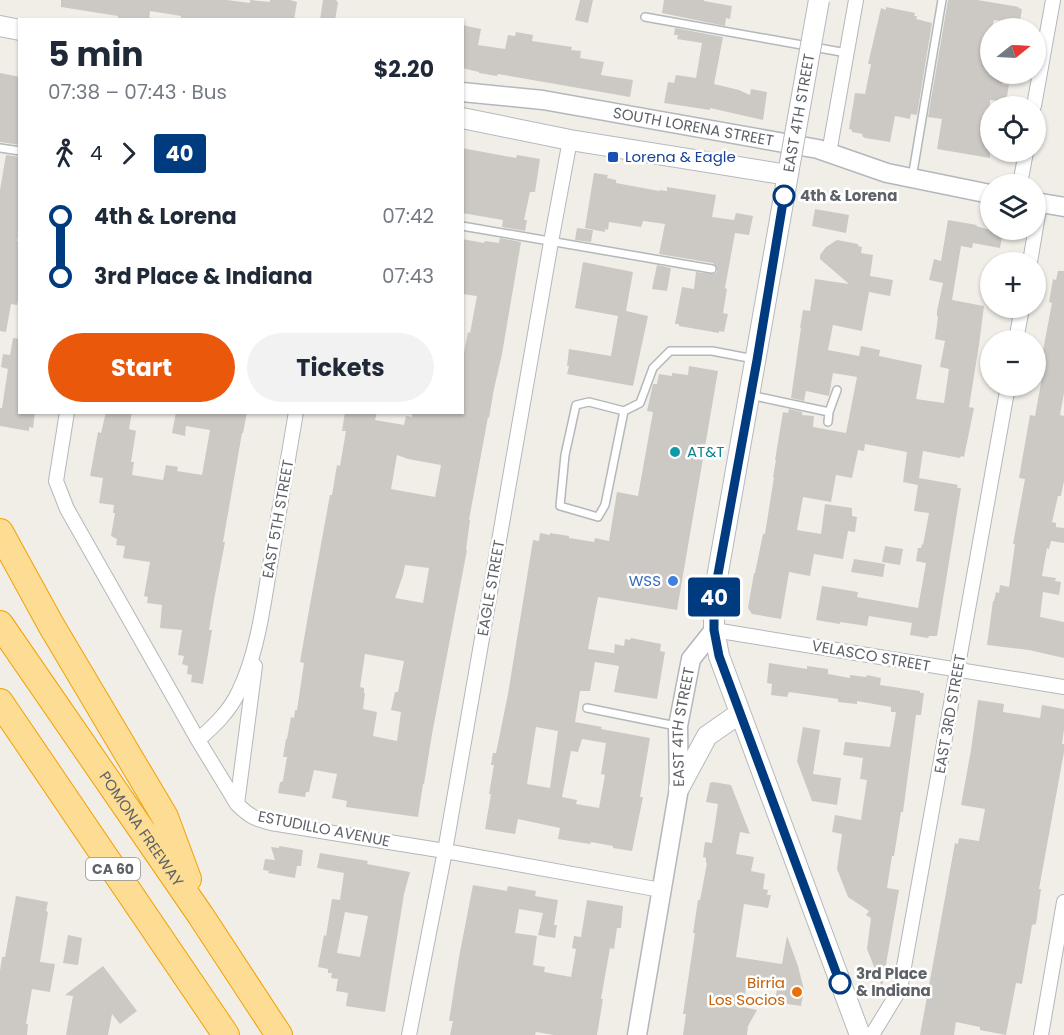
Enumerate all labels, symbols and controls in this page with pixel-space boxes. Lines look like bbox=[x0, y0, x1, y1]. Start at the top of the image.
north arrow bbox=[980, 18, 1046, 84]
map controls bbox=[980, 18, 1046, 396]
text: 5 min bbox=[48, 31, 143, 78]
street label: EAST 4TH STREET bbox=[778, 52, 819, 174]
text: $2.20 bbox=[374, 54, 434, 85]
text: 07:38 – 07:43 · Bus bbox=[48, 78, 227, 106]
button: locate bbox=[980, 96, 1046, 162]
street label: SOUTH LORENA STREET bbox=[611, 102, 775, 151]
icon: walk bbox=[48, 137, 81, 170]
icon: forward bbox=[112, 137, 145, 170]
text: 4 bbox=[90, 139, 103, 167]
text: 40 bbox=[166, 139, 194, 168]
place label: Lorena & Eagle bbox=[625, 146, 736, 167]
marker: Lorena & Eagle bbox=[606, 150, 620, 164]
button: layers bbox=[980, 174, 1046, 240]
marker: 4th & Lorena bbox=[773, 185, 795, 207]
place label: 4th & Lorena bbox=[800, 185, 897, 206]
text: 4th & Lorena bbox=[94, 201, 237, 232]
text: 07:42 bbox=[382, 202, 434, 230]
button: + bbox=[980, 252, 1046, 318]
text: 3rd Place & Indiana bbox=[94, 261, 313, 292]
text: 07:43 bbox=[382, 262, 434, 290]
button: − bbox=[980, 330, 1046, 396]
button: Start bbox=[48, 333, 235, 402]
button: Tickets bbox=[247, 333, 434, 402]
place label: AT&T bbox=[687, 441, 724, 462]
marker: AT&T bbox=[668, 445, 682, 459]
street label: EAST 5TH STREET bbox=[257, 458, 298, 580]
street label: EAGLE STREET bbox=[472, 538, 509, 638]
place label: WSS bbox=[629, 570, 661, 591]
marker: WSS bbox=[666, 574, 680, 588]
line badge: 40 bbox=[687, 578, 741, 616]
text: 40 bbox=[700, 583, 728, 612]
street label: VELASCO STREET bbox=[810, 635, 932, 676]
street label: EAST 3RD STREET bbox=[929, 653, 970, 775]
street label: EAST 4TH STREET bbox=[666, 665, 699, 787]
street label: POMONA FREEWAY bbox=[95, 767, 189, 891]
street label: ESTUDILLO AVENUE bbox=[256, 805, 392, 852]
road number: CA 60 bbox=[86, 858, 140, 880]
place label: 3rd Place & Indiana bbox=[856, 963, 931, 1001]
place label: Birria Los Socios bbox=[708, 972, 785, 1010]
marker: 3rd Place & Indiana bbox=[829, 972, 851, 994]
marker: Birria Los Socios bbox=[790, 985, 804, 999]

